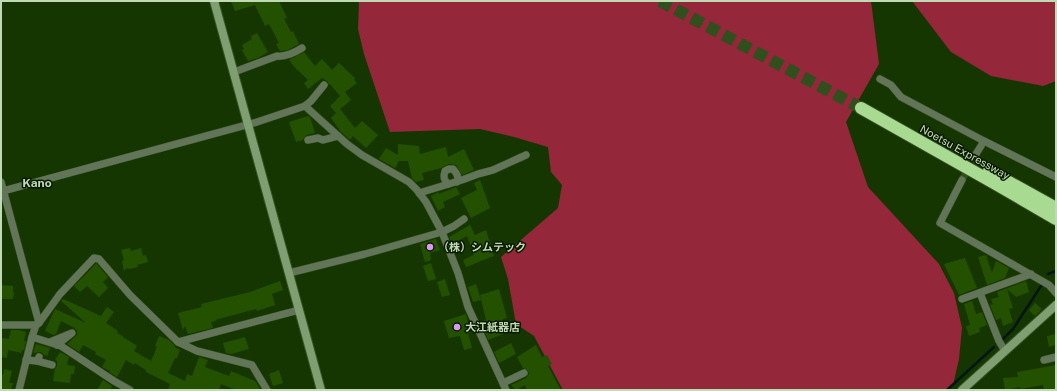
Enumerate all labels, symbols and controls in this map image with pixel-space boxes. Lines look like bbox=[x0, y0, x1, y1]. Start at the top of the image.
street label: Noetsu Expressway bbox=[918, 122, 1012, 182]
district label: Kano bbox=[22, 176, 52, 190]
place label: （株）シムテック bbox=[438, 241, 526, 253]
marker: （株）シムテック bbox=[425, 242, 435, 252]
place label: 大江紙器店 bbox=[465, 321, 520, 333]
marker: 大江紙器店 bbox=[452, 322, 462, 332]

